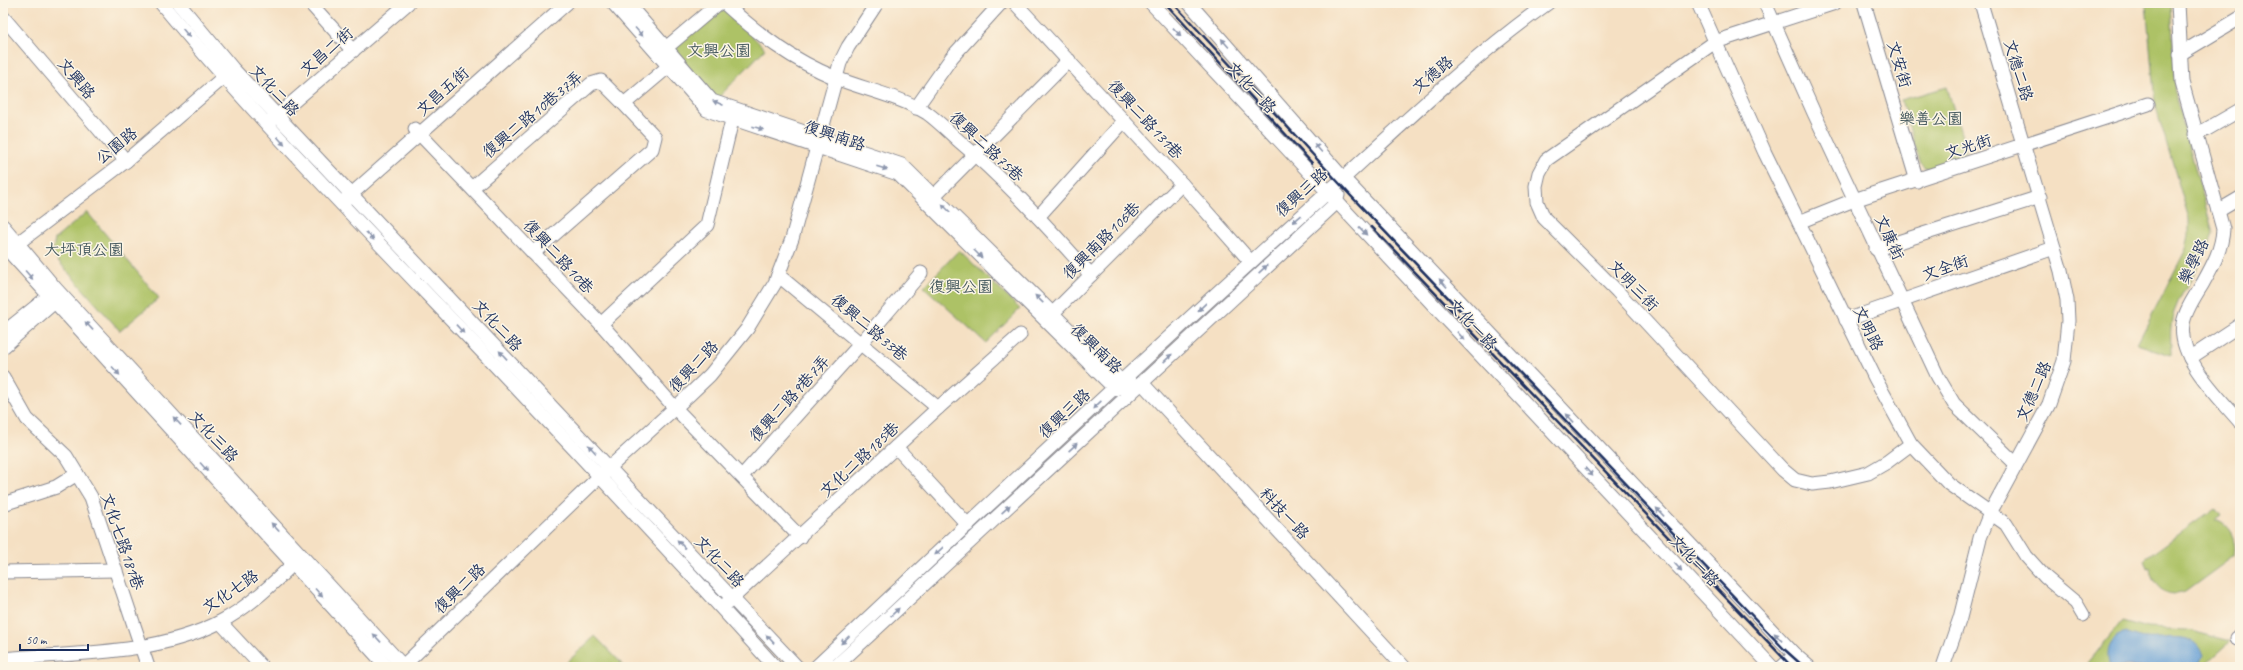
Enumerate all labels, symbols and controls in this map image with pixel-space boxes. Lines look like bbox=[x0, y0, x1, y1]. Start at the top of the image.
street label: 文昌二街 bbox=[296, 23, 357, 80]
one-way arrow bbox=[1173, 26, 1182, 37]
one-way arrow bbox=[634, 27, 644, 37]
one-way arrow bbox=[181, 28, 190, 39]
street label: 文德二路 bbox=[1999, 37, 2037, 104]
street label: 文安街 bbox=[1882, 38, 1916, 90]
one-way arrow bbox=[1221, 39, 1230, 48]
park label: 文興公園 bbox=[687, 41, 751, 61]
street label: 文德路 bbox=[1408, 52, 1457, 98]
street label: 文興路 bbox=[53, 54, 99, 103]
street label: 文化一路 bbox=[1222, 57, 1280, 118]
street label: 文化二路 bbox=[245, 60, 303, 121]
street label: 文昌五街 bbox=[412, 63, 473, 121]
street label: 復興二路10巷37弄 bbox=[478, 67, 587, 163]
street label: 復興二路131巷 bbox=[1103, 76, 1187, 164]
one-way arrow bbox=[712, 100, 724, 106]
street label: 復興二路75巷 bbox=[945, 107, 1028, 186]
park label: 樂善公園 bbox=[1899, 109, 1963, 129]
street label: 復興南路 bbox=[801, 117, 868, 155]
street label: 公園路 bbox=[92, 123, 142, 169]
one-way arrow bbox=[752, 125, 764, 131]
street label: 文光街 bbox=[1942, 130, 1994, 164]
one-way arrow bbox=[277, 135, 286, 146]
one-way arrow bbox=[1313, 143, 1322, 154]
street label: 復興三路 bbox=[1271, 164, 1332, 222]
one-way arrow bbox=[876, 165, 888, 171]
street label: 復興南路106巷 bbox=[1059, 198, 1145, 284]
one-way arrow bbox=[941, 203, 951, 213]
street label: 文康街 bbox=[1870, 211, 1908, 263]
one-way arrow bbox=[1293, 214, 1302, 223]
street label: 復興二路10巷 bbox=[519, 215, 598, 298]
one-way arrow bbox=[1358, 226, 1367, 236]
one-way arrow bbox=[365, 231, 375, 241]
street label: 樂學路 bbox=[2174, 235, 2213, 287]
park label: 大坪頂公園 bbox=[44, 240, 124, 260]
one-way arrow bbox=[973, 249, 983, 258]
street label: 文全街 bbox=[1919, 251, 1971, 285]
street label: 文明三街 bbox=[1604, 256, 1663, 316]
one-way arrow bbox=[1258, 264, 1268, 274]
one-way arrow bbox=[24, 269, 33, 280]
park label: 復興公園 bbox=[929, 277, 993, 297]
one-way arrow bbox=[1438, 277, 1447, 288]
street label: 復興二路33巷 bbox=[827, 290, 912, 366]
one-way arrow bbox=[1034, 294, 1044, 304]
street label: 文化一路 bbox=[1443, 294, 1501, 355]
street label: 文化二路 bbox=[468, 295, 526, 356]
one-way arrow bbox=[1197, 302, 1207, 312]
street label: 文明路 bbox=[1849, 302, 1888, 354]
street label: 復興南路 bbox=[1066, 319, 1126, 378]
one-way arrow bbox=[85, 321, 94, 331]
one-way arrow bbox=[456, 324, 465, 334]
one-way arrow bbox=[1456, 331, 1466, 341]
street label: 復興二路 bbox=[665, 336, 723, 397]
one-way arrow bbox=[498, 350, 507, 360]
street label: 復興二路9巷7弄 bbox=[745, 351, 834, 446]
one-way arrow bbox=[1164, 354, 1173, 363]
street label: 文德二路 bbox=[2012, 358, 2056, 425]
one-way arrow bbox=[111, 366, 121, 376]
street label: 復興三路 bbox=[1034, 385, 1095, 443]
one-way arrow bbox=[1092, 401, 1102, 410]
street label: 文化三路 bbox=[184, 406, 242, 467]
one-way arrow bbox=[1565, 413, 1575, 423]
one-way arrow bbox=[173, 416, 182, 427]
street label: 文化二路185巷 bbox=[816, 418, 904, 502]
one-way arrow bbox=[1068, 442, 1078, 451]
one-way arrow bbox=[587, 444, 597, 454]
one-way arrow bbox=[199, 462, 208, 472]
one-way arrow bbox=[1584, 467, 1593, 477]
street label: 科技一路 bbox=[1255, 483, 1313, 544]
street label: 文化七路181巷 bbox=[96, 490, 148, 593]
one-way arrow bbox=[1001, 504, 1011, 514]
one-way arrow bbox=[1655, 507, 1664, 517]
one-way arrow bbox=[271, 523, 280, 532]
street label: 文化一路 bbox=[1665, 530, 1723, 591]
street label: 文化二路 bbox=[690, 531, 748, 592]
one-way arrow bbox=[676, 539, 686, 549]
one-way arrow bbox=[934, 547, 944, 556]
street label: 復興二路 bbox=[430, 559, 490, 618]
one-way arrow bbox=[1673, 561, 1682, 572]
street label: 文化七路 bbox=[198, 566, 263, 618]
one-way arrow bbox=[314, 588, 324, 598]
one-way arrow bbox=[890, 607, 900, 617]
scale bar bbox=[20, 626, 88, 652]
text: 50 m bbox=[26, 632, 48, 648]
one-way arrow bbox=[1773, 632, 1782, 642]
one-way arrow bbox=[372, 633, 382, 643]
one-way arrow bbox=[766, 634, 775, 643]
one-way arrow bbox=[839, 636, 850, 645]

